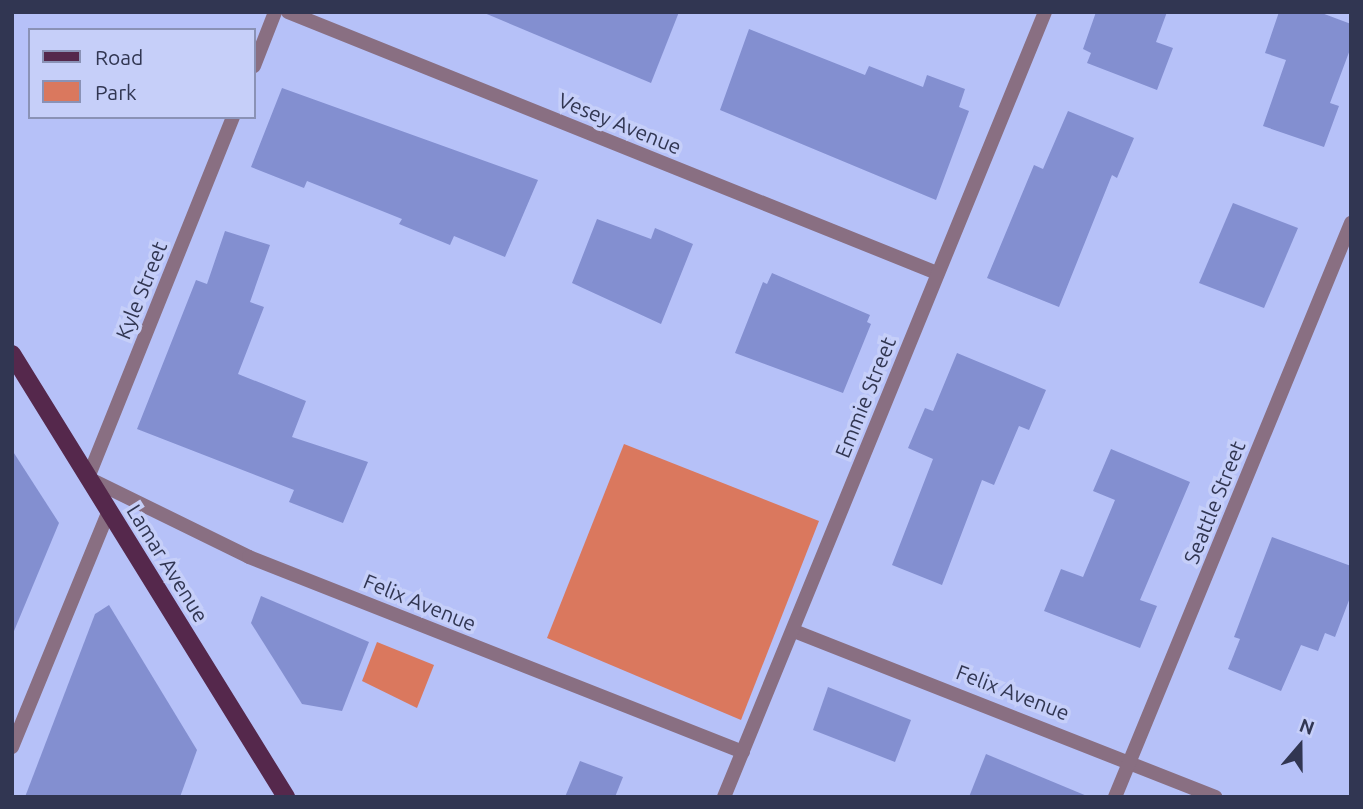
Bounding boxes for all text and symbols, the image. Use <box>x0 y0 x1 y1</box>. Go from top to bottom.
legend <box>28 28 256 119</box>
text: Road <box>95 45 143 69</box>
text: Park <box>95 80 137 104</box>
street label: Vesey Avenue <box>555 87 685 159</box>
street label: Kyle Street <box>110 237 172 343</box>
street label: Emmie Street <box>829 333 901 461</box>
street label: Seattle Street <box>1178 437 1250 567</box>
street label: Lamar Avenue <box>122 500 214 626</box>
street label: Felix Avenue <box>360 568 480 636</box>
street label: Felix Avenue <box>953 659 1073 725</box>
north arrow <box>1265 711 1335 781</box>
text: N <box>1297 714 1318 739</box>

